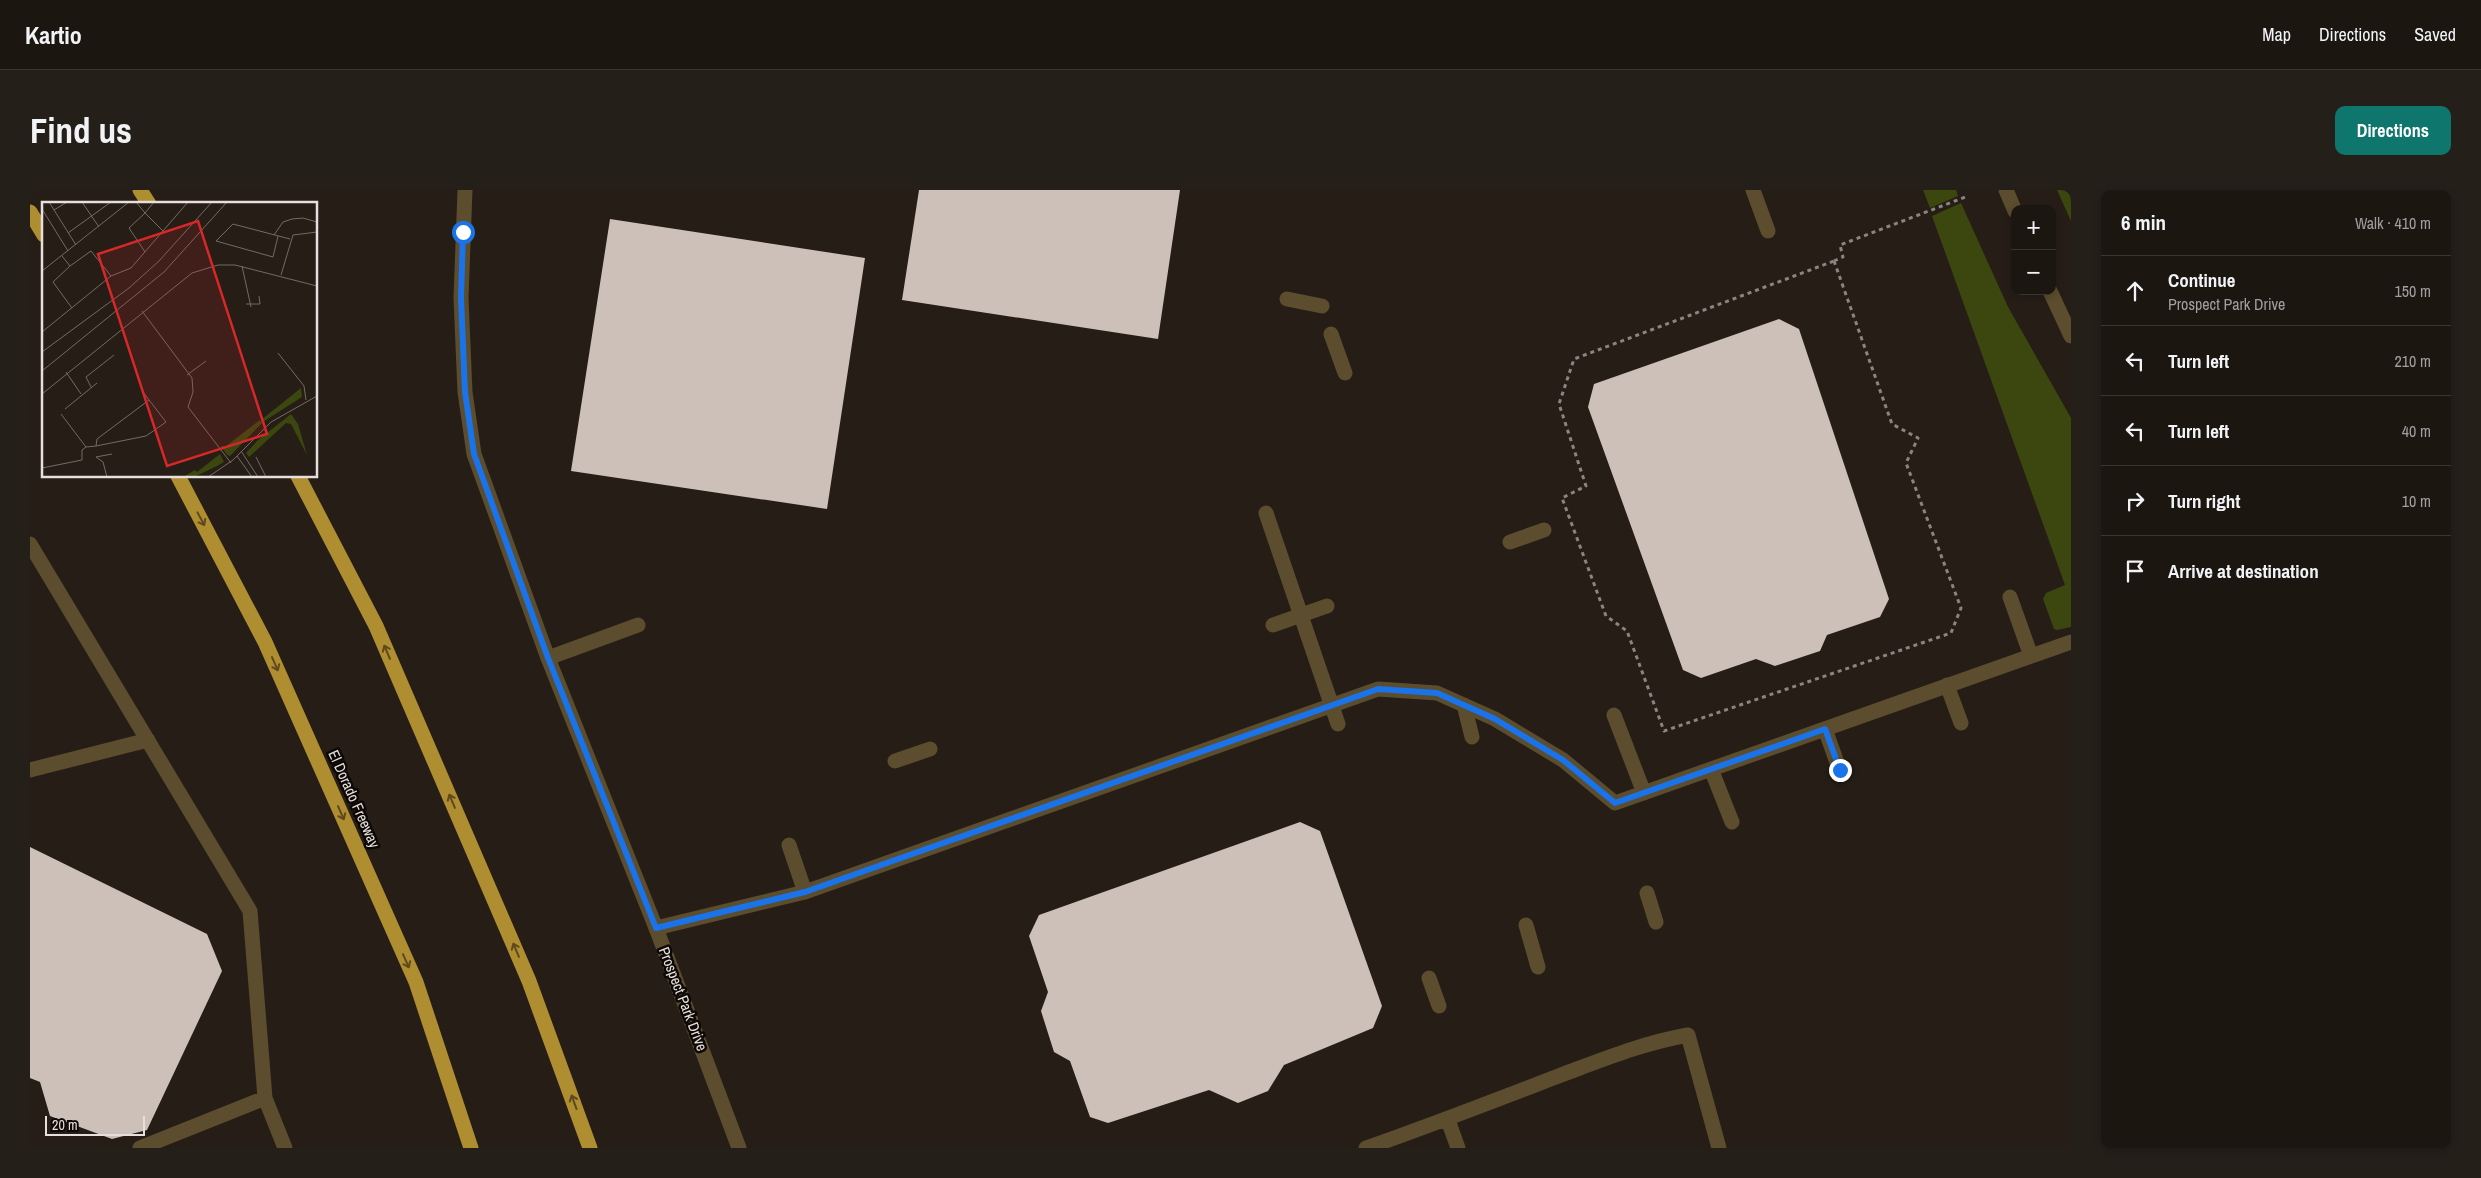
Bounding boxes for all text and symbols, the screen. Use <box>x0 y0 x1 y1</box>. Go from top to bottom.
text: Kartio <box>25 19 82 51</box>
text: Map <box>2262 22 2291 47</box>
text: Directions <box>2319 22 2386 47</box>
text: Saved <box>2414 22 2456 47</box>
button: Directions <box>2335 106 2451 155</box>
text: Find us <box>30 107 132 154</box>
inset map <box>42 202 318 478</box>
map controls <box>2011 205 2056 295</box>
button: + <box>2011 205 2056 250</box>
text: 6 min <box>2121 208 2166 237</box>
text: Walk · 410 m <box>2355 212 2431 234</box>
route start <box>452 221 475 244</box>
button: − <box>2011 250 2056 295</box>
text: Continue <box>2168 267 2236 293</box>
icon: ahead <box>2121 277 2149 305</box>
text: 150 m <box>2395 280 2431 302</box>
text: Prospect Park Drive <box>2168 293 2285 315</box>
icon: left <box>2121 347 2149 375</box>
text: Turn left <box>2168 348 2229 374</box>
text: 210 m <box>2395 350 2431 372</box>
icon: left <box>2121 417 2149 445</box>
text: Turn left <box>2168 418 2229 444</box>
text: 40 m <box>2402 420 2431 442</box>
icon: right <box>2121 487 2149 515</box>
text: Turn right <box>2168 488 2240 514</box>
text: 10 m <box>2402 490 2431 512</box>
one-way arrow <box>196 512 206 527</box>
icon: arrive <box>2121 557 2149 585</box>
text: Arrive at destination <box>2168 558 2319 584</box>
one-way arrow <box>382 645 392 660</box>
one-way arrow <box>270 656 280 671</box>
street label: El Dorado Freeway <box>323 746 386 852</box>
route end <box>1829 759 1852 782</box>
one-way arrow <box>446 794 456 809</box>
one-way arrow <box>336 805 346 820</box>
one-way arrow <box>511 943 521 958</box>
street label: Prospect Park Drive <box>654 944 713 1054</box>
one-way arrow <box>402 953 412 968</box>
one-way arrow <box>569 1095 578 1110</box>
scale bar <box>45 1113 145 1136</box>
text: 20 m <box>52 1116 78 1134</box>

